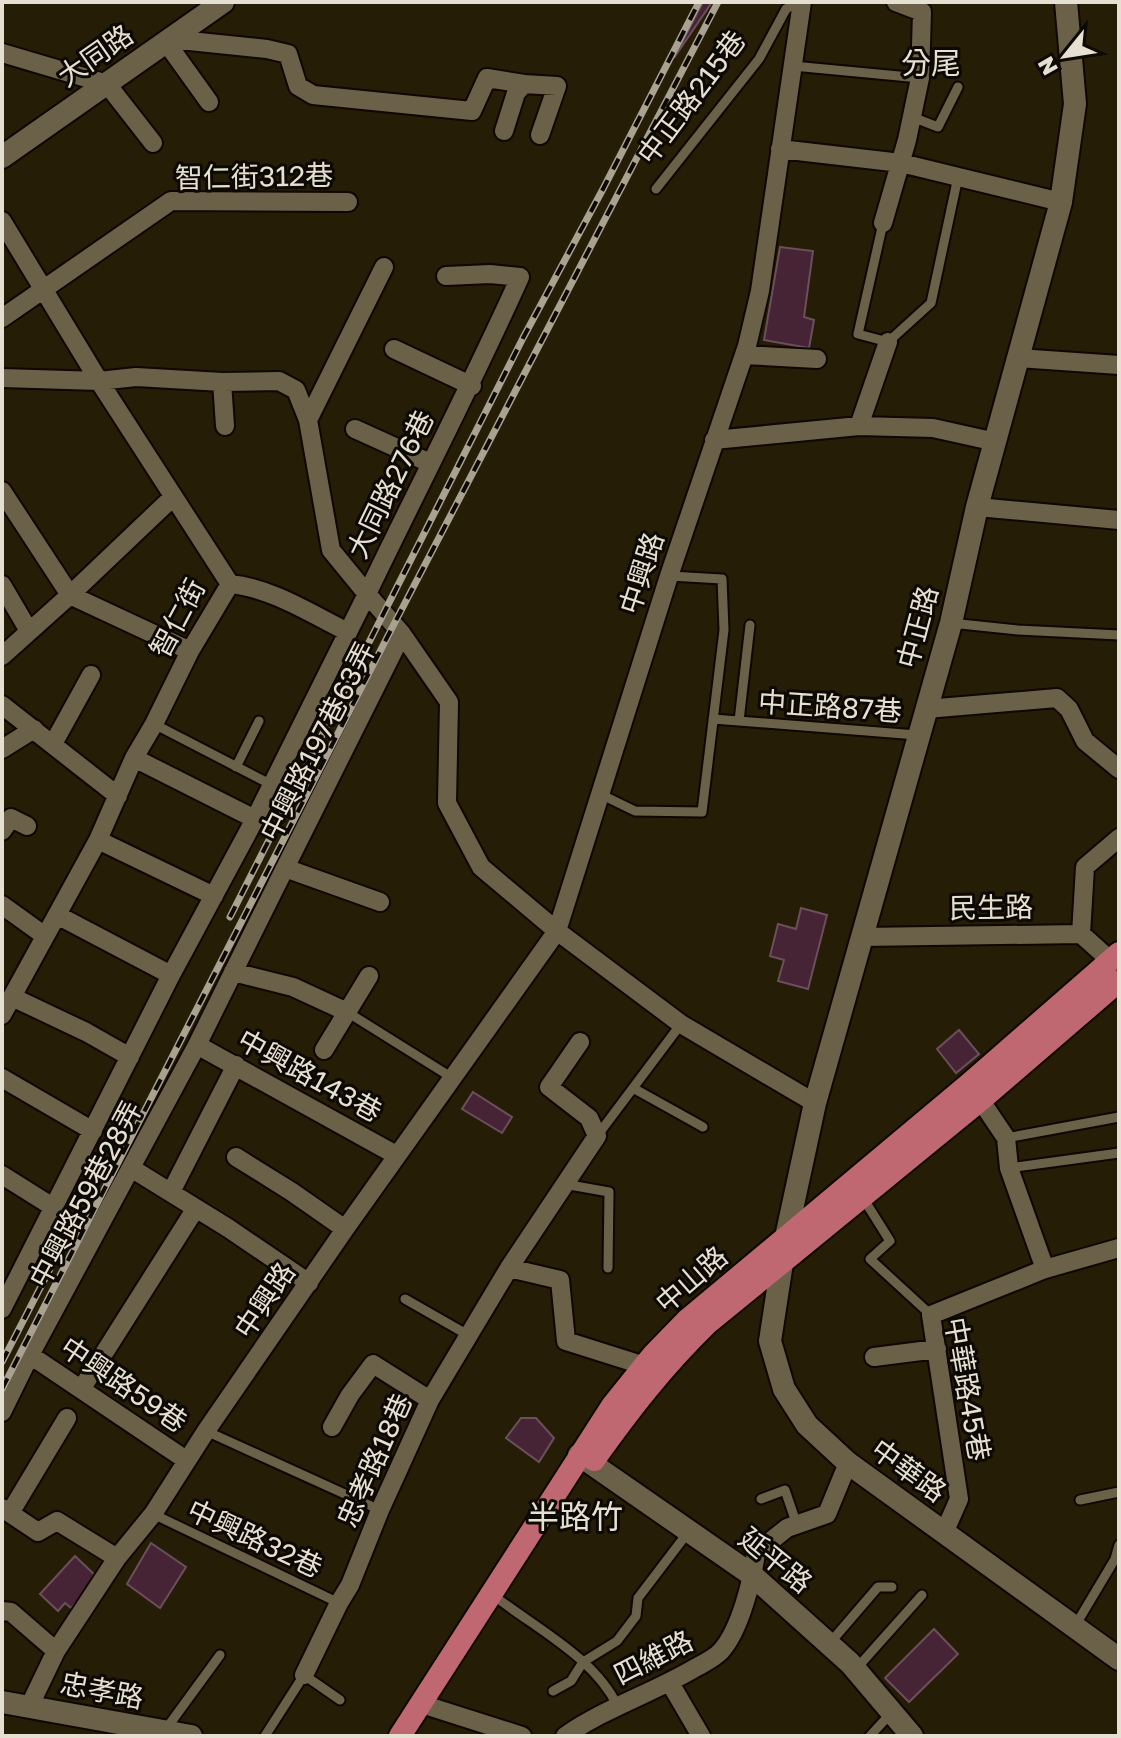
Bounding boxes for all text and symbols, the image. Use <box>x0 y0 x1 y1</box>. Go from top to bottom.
north arrow <box>1025 16 1105 96</box>
street label: 大同路 <box>51 17 139 93</box>
street label: 中正路215巷 <box>630 24 752 170</box>
district label: 分尾 <box>901 45 961 81</box>
text: N <box>1031 52 1063 80</box>
street label: 智仁街312巷 <box>175 158 333 194</box>
street label: 大同路276巷 <box>340 405 440 563</box>
street label: 中興路 <box>612 528 670 618</box>
street label: 智仁街 <box>143 573 211 663</box>
street label: 中正路 <box>890 582 944 672</box>
street label: 中興路197巷63弄 <box>253 636 381 846</box>
street label: 中正路87巷 <box>757 685 903 727</box>
street label: 民生路 <box>949 890 1033 924</box>
street label: 中興路143巷 <box>232 1022 388 1128</box>
street label: 中興路59巷28弄 <box>22 1095 148 1293</box>
street label: 中山路 <box>648 1239 734 1319</box>
street label: 中興路 <box>227 1256 301 1344</box>
street label: 中華路45巷 <box>939 1315 997 1463</box>
street label: 中興路59巷 <box>55 1330 193 1438</box>
street label: 忠孝路18巷 <box>330 1388 418 1532</box>
street label: 中華路 <box>865 1432 953 1508</box>
street label: 中興路32巷 <box>182 1492 328 1584</box>
district label: 半路竹 <box>527 1497 623 1535</box>
street label: 延平路 <box>733 1521 819 1599</box>
street label: 四維路 <box>608 1623 698 1691</box>
street label: 忠孝路 <box>58 1666 146 1714</box>

